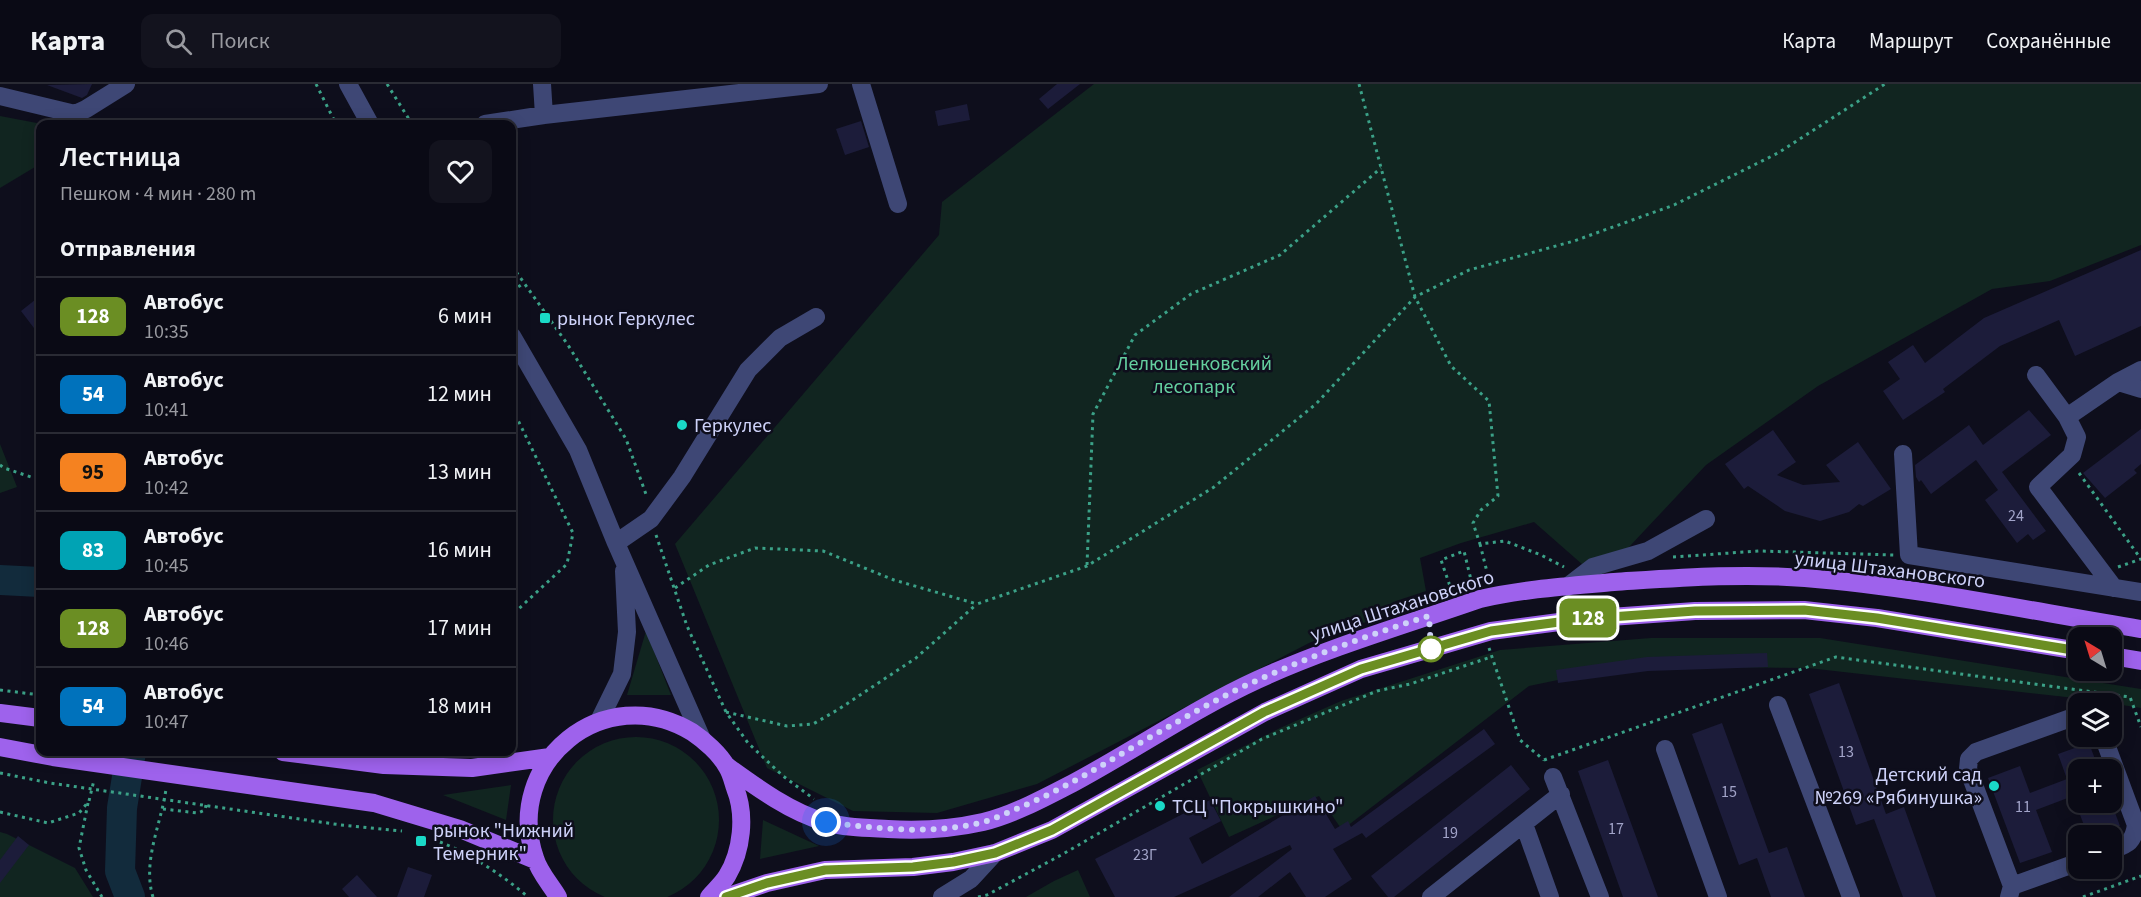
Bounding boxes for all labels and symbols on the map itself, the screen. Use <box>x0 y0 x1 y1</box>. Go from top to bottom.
place label: рынок Геркулес <box>557 305 695 333</box>
marker: рынок Геркулес <box>538 311 552 325</box>
park label: Лелюшенковский лесопарк <box>1116 350 1272 401</box>
place label: Геркулес <box>694 412 771 440</box>
marker: Геркулес <box>675 418 689 432</box>
house number: 24 <box>2008 505 2024 527</box>
street label: улица Штахановского <box>1793 544 1987 596</box>
street label: улица Штахановского <box>1307 563 1498 649</box>
line badge: 128 <box>1554 598 1622 638</box>
north arrow <box>2068 627 2122 681</box>
unlabelled marker <box>1418 636 1444 662</box>
house number: 13 <box>1838 741 1854 763</box>
place label: Детский сад №269 «Рябинушка» <box>1814 761 1982 812</box>
marker: Детский сад №269 «Рябинушка» <box>1987 779 2001 793</box>
house number: 15 <box>1721 781 1737 803</box>
place label: ТСЦ "Покрышкино" <box>1172 793 1343 821</box>
house number: 11 <box>2015 796 2031 818</box>
marker: ТСЦ "Покрышкино" <box>1153 799 1167 813</box>
your location <box>811 807 841 837</box>
place label: рынок "Нижний Темерник" <box>433 817 574 868</box>
house number: 17 <box>1608 818 1624 840</box>
house number: 19 <box>1442 822 1458 844</box>
marker: рынок "Нижний Темерник" <box>414 834 428 848</box>
house number: 23Г <box>1133 844 1157 866</box>

